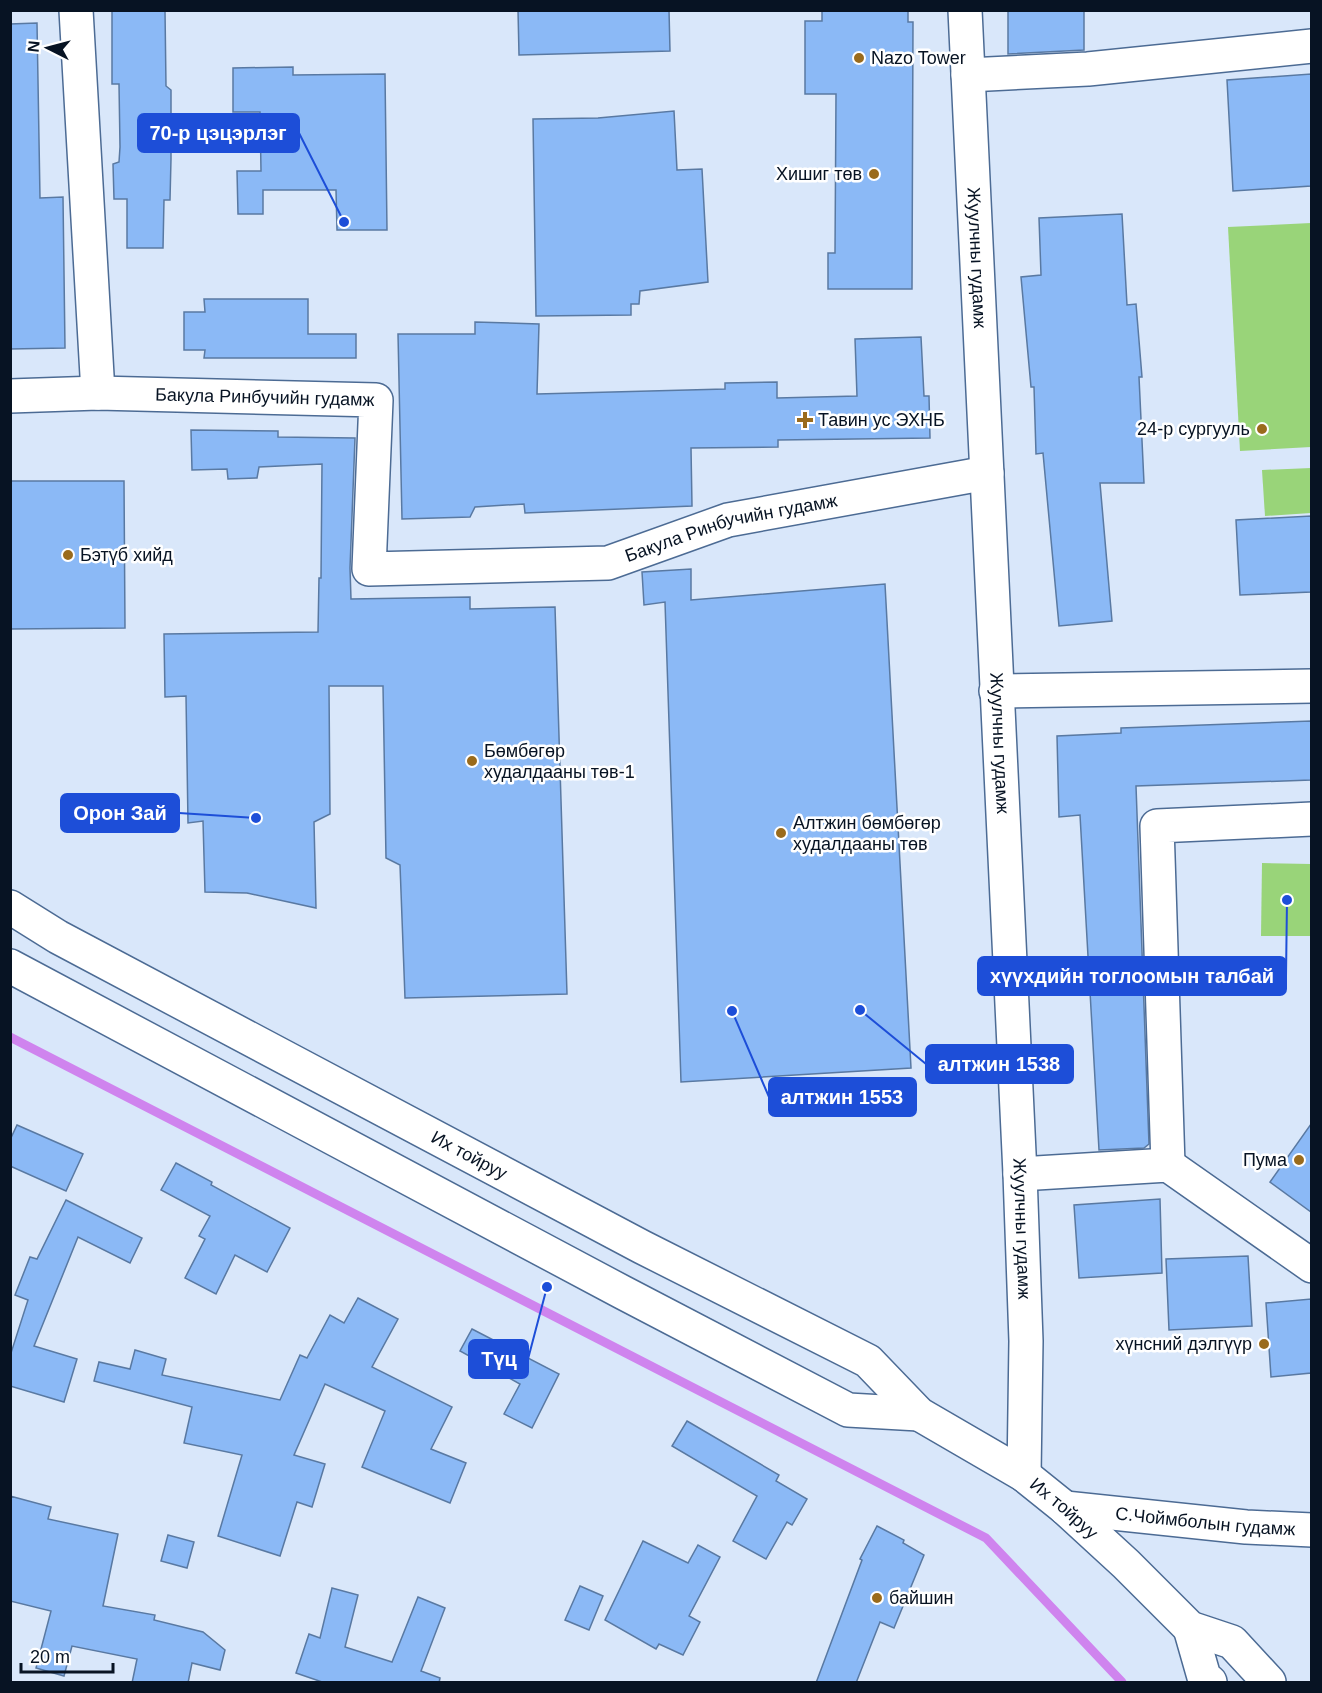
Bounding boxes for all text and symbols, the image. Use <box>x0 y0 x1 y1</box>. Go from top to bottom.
north arrow <box>18 18 78 78</box>
text: N <box>25 40 43 53</box>
place label: Nazo Tower <box>871 48 966 68</box>
marker: Nazo Tower <box>852 51 866 65</box>
callout: 70-р цэцэрлэг <box>138 114 299 152</box>
text: 70-р цэцэрлэг <box>149 122 287 144</box>
place label: Хишиг төв <box>776 164 862 184</box>
marker: Хишиг төв <box>867 167 881 181</box>
street label: Жуулчны гудамж <box>963 187 990 329</box>
street label: Бакула Ринбучийн гудамж <box>155 384 375 410</box>
place label: Тавин ус ЭХНБ <box>818 410 945 430</box>
marker: Тавин ус ЭХНБ <box>796 411 814 429</box>
place label: 24-р сургууль <box>1137 419 1250 439</box>
marker: 24-р сургууль <box>1255 422 1269 436</box>
street label: Бакула Ринбучийн гудамж <box>622 490 839 566</box>
place label: Бэтүб хийд <box>80 545 173 565</box>
marker: Бэтүб хийд <box>61 548 75 562</box>
street label: Жуулчны гудамж <box>986 672 1013 814</box>
place label: Бөмбөгөр худалдааны төв-1 <box>484 741 635 782</box>
marker: Бөмбөгөр худалдааны төв-1 <box>465 754 479 768</box>
callout: Орон Зай <box>61 794 179 832</box>
text: Орон Зай <box>73 802 167 824</box>
place label: Алтжин бөмбөгөр худалдааны төв <box>793 813 941 854</box>
marker: Алтжин бөмбөгөр худалдааны төв <box>774 826 788 840</box>
callout: хүүхдийн тоглоомын талбай <box>978 957 1286 995</box>
text: хүүхдийн тоглоомын талбай <box>990 965 1274 987</box>
callout: алтжин 1538 <box>926 1045 1073 1083</box>
text: алтжин 1538 <box>938 1053 1060 1075</box>
callout: алтжин 1553 <box>769 1078 916 1116</box>
text: алтжин 1553 <box>781 1086 903 1108</box>
street label: Их тойруу <box>428 1127 510 1183</box>
place label: Пума <box>1243 1150 1288 1170</box>
marker: Пума <box>1292 1153 1306 1167</box>
street label: Жуулчны гудамж <box>1009 1158 1034 1300</box>
place label: хүнсний дэлгүүр <box>1115 1334 1252 1354</box>
marker: хүнсний дэлгүүр <box>1257 1337 1271 1351</box>
callout: Түц <box>469 1340 528 1378</box>
text: Түц <box>481 1348 518 1370</box>
street label: Их тойруу <box>1026 1474 1102 1543</box>
street label: С.Чоймболын гудамж <box>1114 1503 1296 1539</box>
place label: байшин <box>889 1588 953 1608</box>
marker: байшин <box>870 1591 884 1605</box>
scale bar <box>21 1636 112 1674</box>
text: 20 m <box>30 1647 70 1667</box>

